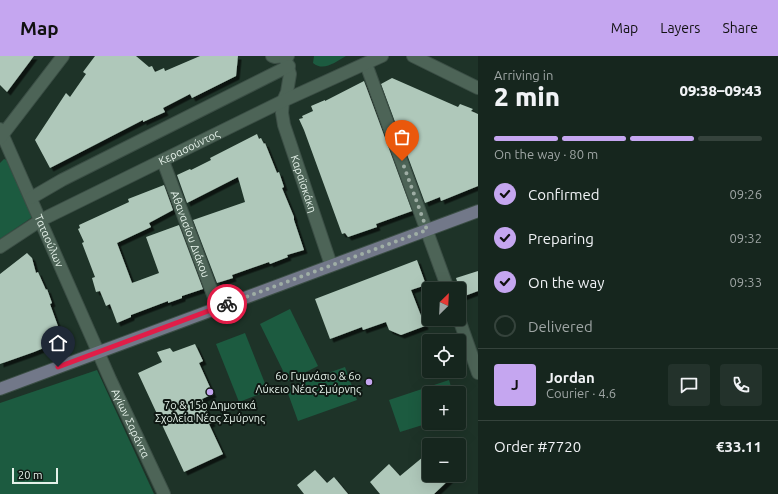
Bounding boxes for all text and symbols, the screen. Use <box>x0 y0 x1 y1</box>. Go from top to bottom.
text: Map <box>20 17 59 39</box>
text: Map <box>611 20 638 36</box>
text: Layers <box>660 20 700 36</box>
text: Share <box>722 20 758 36</box>
text: Arriving in <box>494 68 553 82</box>
text: 2 min <box>494 82 560 111</box>
text: 09:38–09:43 <box>679 82 762 99</box>
pin <box>385 120 419 161</box>
icon: bag <box>391 126 413 148</box>
street label: Κερασούντος <box>156 127 222 167</box>
text: On the way · 80 m <box>494 147 598 161</box>
street label: Καραϊσκάκη <box>288 153 319 214</box>
icon: check <box>494 183 516 205</box>
text: Confirmed <box>528 186 600 203</box>
text: 09:26 <box>729 187 762 201</box>
street label: Αθανασίου Διάκου <box>169 189 212 279</box>
street label: Ταταούλων <box>32 212 66 269</box>
icon: check <box>494 227 516 249</box>
text: Preparing <box>528 230 594 247</box>
text: 09:32 <box>729 231 762 245</box>
icon: check <box>494 271 516 293</box>
text: On the way <box>528 274 604 291</box>
text: 09:33 <box>729 275 762 289</box>
north arrow <box>422 282 466 326</box>
map controls <box>422 282 466 482</box>
courier <box>207 284 247 324</box>
icon: bike <box>216 293 238 315</box>
text: Delivered <box>528 318 593 335</box>
pin <box>41 326 75 367</box>
icon: home <box>47 332 69 354</box>
button: locate <box>422 334 466 378</box>
button: chat <box>668 364 710 406</box>
button: phone <box>720 364 762 406</box>
text: Jordan <box>546 369 595 386</box>
place label: 6ο Γυμνάσιο & 6ο Λύκειο Νέας Σμύρνης <box>256 370 361 396</box>
text: J <box>511 376 519 393</box>
marker: 6ο Γυμνάσιο & 6ο Λύκειο Νέας Σμύρνης <box>364 377 374 387</box>
button: + <box>422 386 466 430</box>
text: Courier · 4.6 <box>546 386 616 400</box>
street label: Αγίων Σαράντα <box>109 387 152 460</box>
marker: 7ο & 15ο Δημοτικά Σχολεία Νέας Σμύρνης <box>205 387 215 397</box>
place label: 7ο & 15ο Δημοτικά Σχολεία Νέας Σμύρνης <box>155 399 265 425</box>
button: − <box>422 438 466 482</box>
text: Order #7720 <box>494 438 581 455</box>
text: €33.11 <box>716 438 762 455</box>
scale bar <box>12 466 58 485</box>
text: 20 m <box>18 469 42 481</box>

